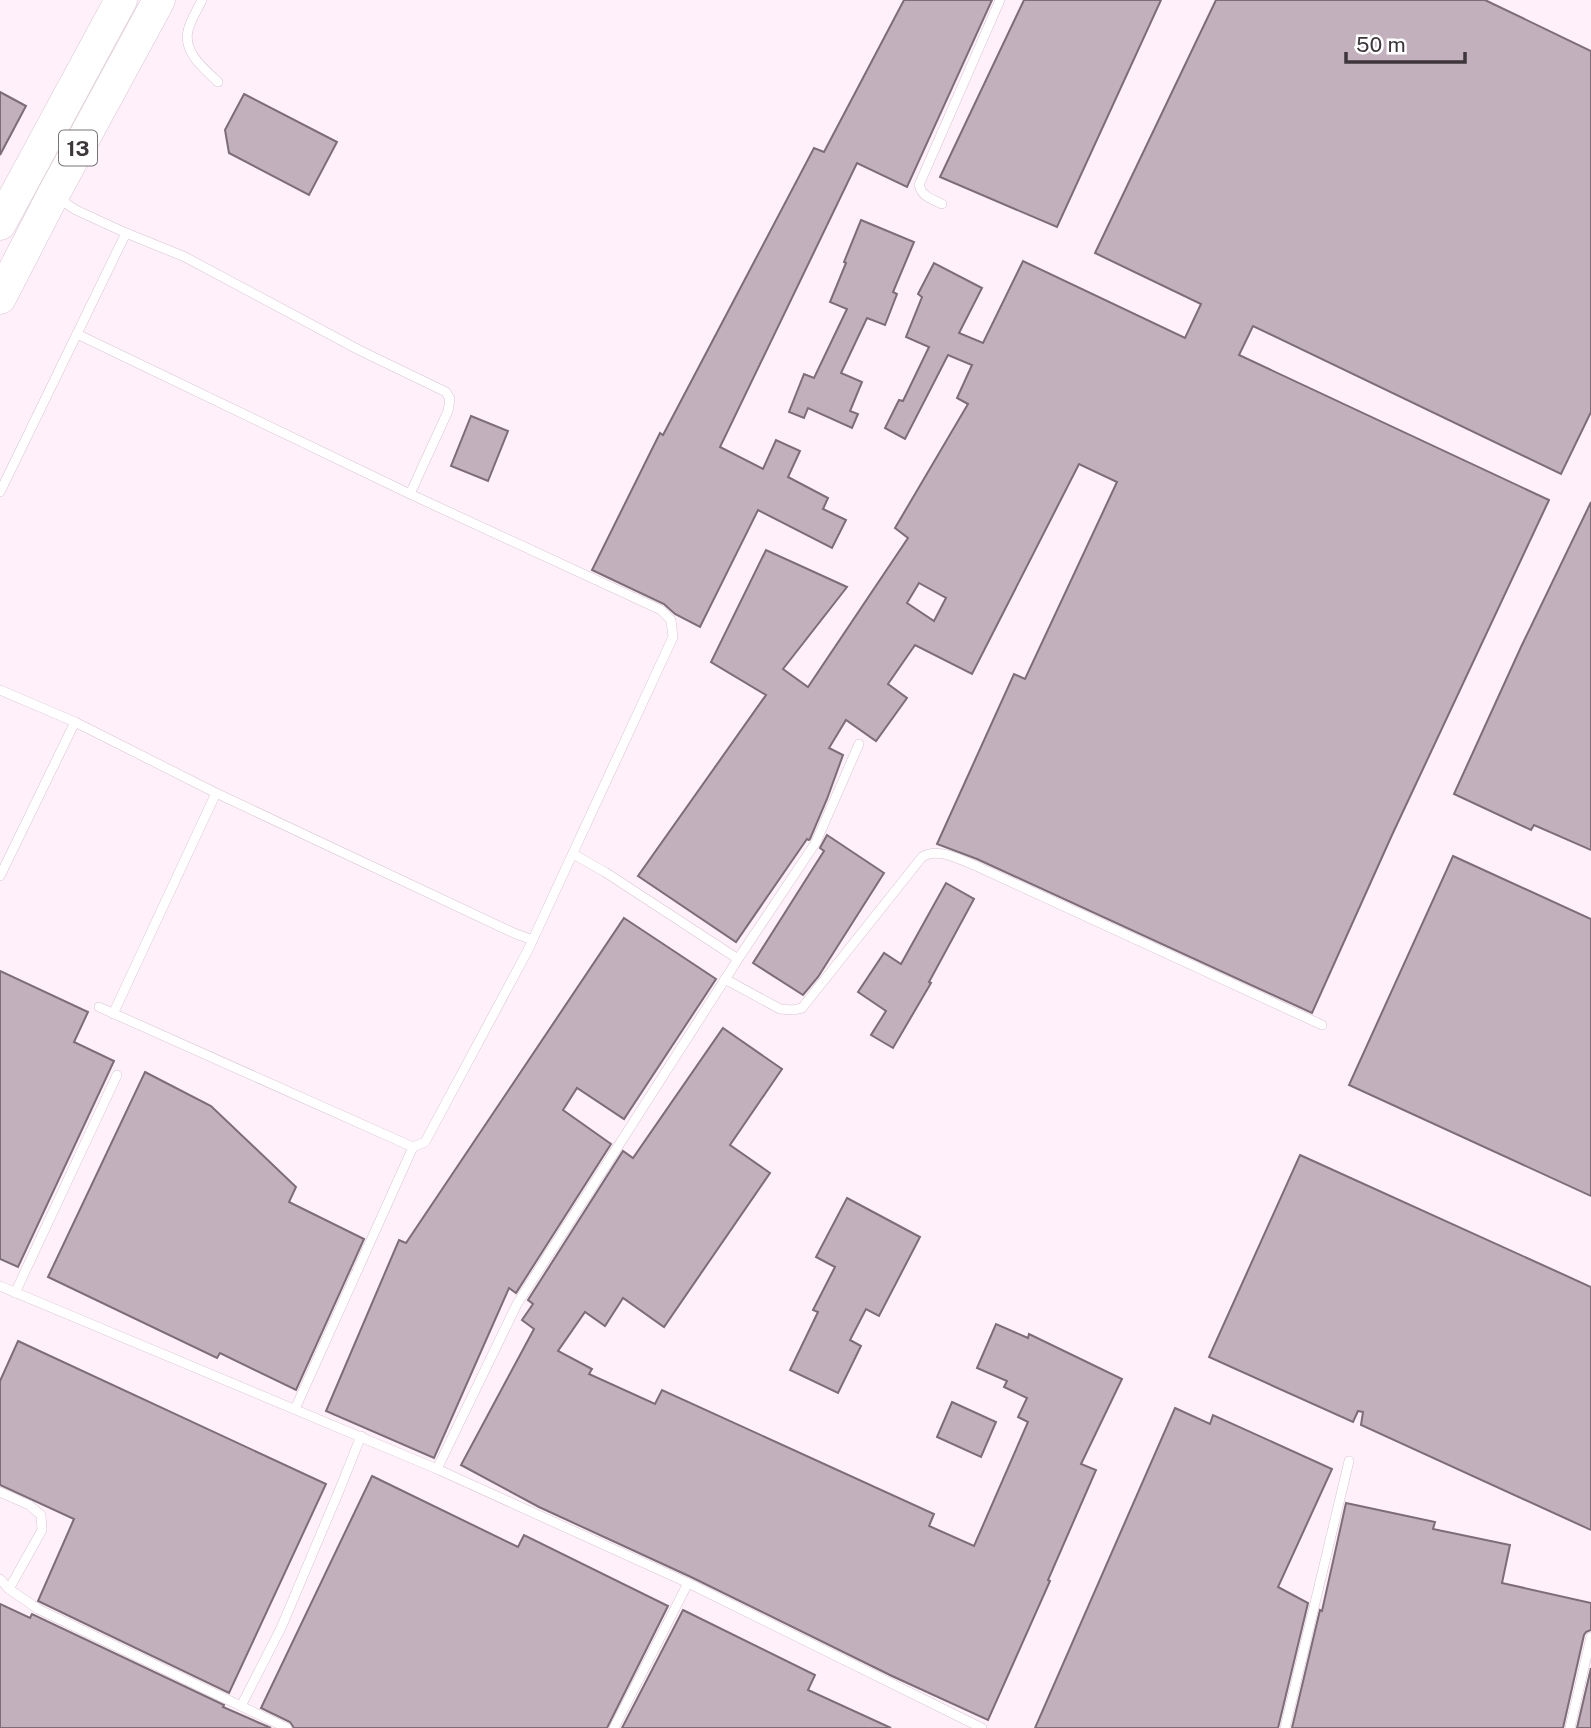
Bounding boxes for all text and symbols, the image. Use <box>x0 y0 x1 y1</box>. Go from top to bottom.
scale bar <box>1346 21 1465 65</box>
text: 50 m <box>1356 32 1406 57</box>
road number: 13 <box>59 130 97 166</box>

